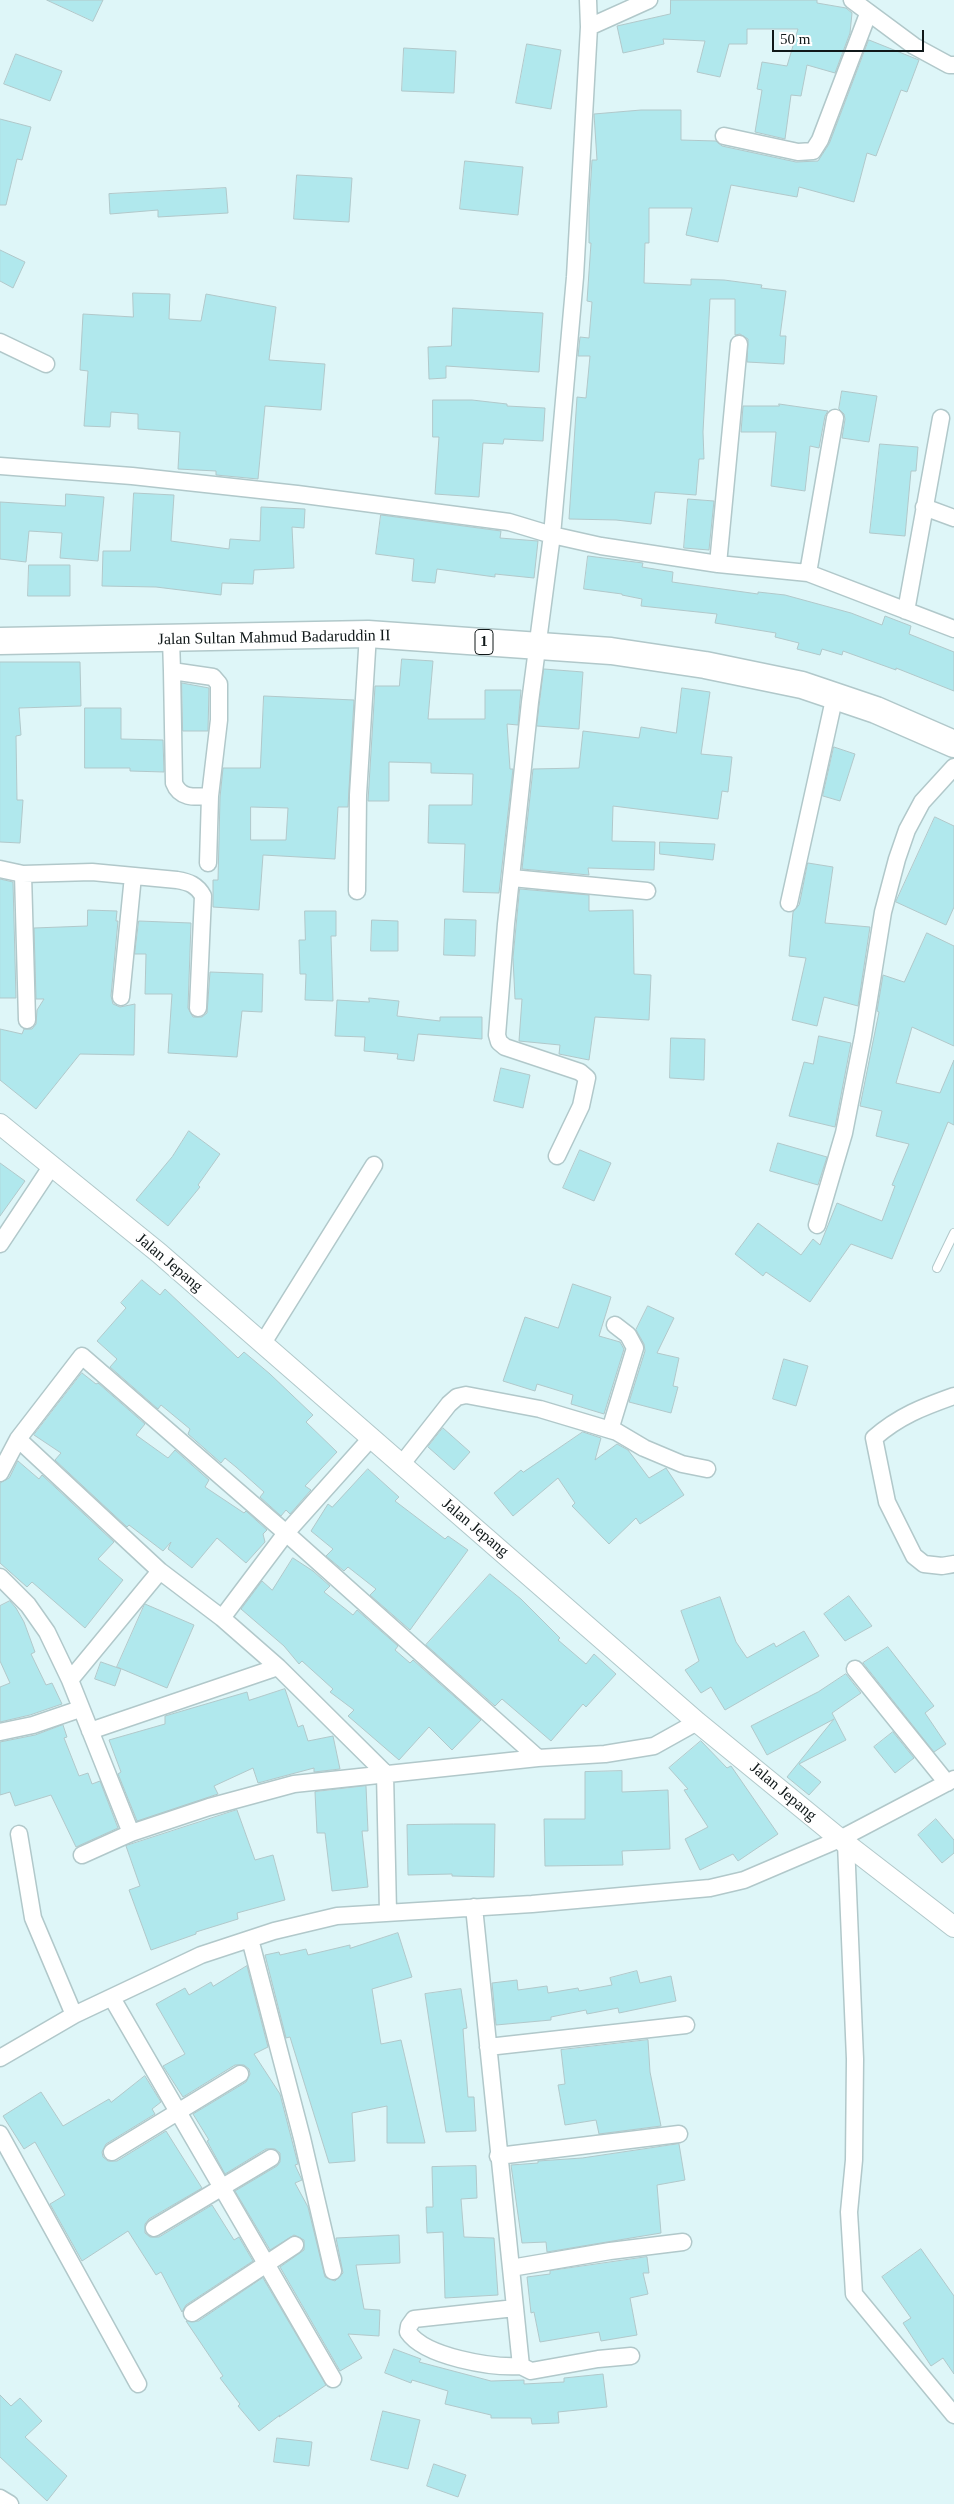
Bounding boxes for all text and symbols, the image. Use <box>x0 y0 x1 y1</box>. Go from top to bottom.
scale bar <box>774 20 926 52</box>
text: 50 m <box>780 31 810 47</box>
street label: Jalan Sultan Mahmud Badaruddin II <box>157 626 391 650</box>
road number: 1 <box>475 630 493 654</box>
street label: Jalan Jepang <box>132 1230 206 1296</box>
street label: Jalan Jepang <box>438 1495 512 1561</box>
street label: Jalan Jepang <box>746 1759 820 1825</box>

